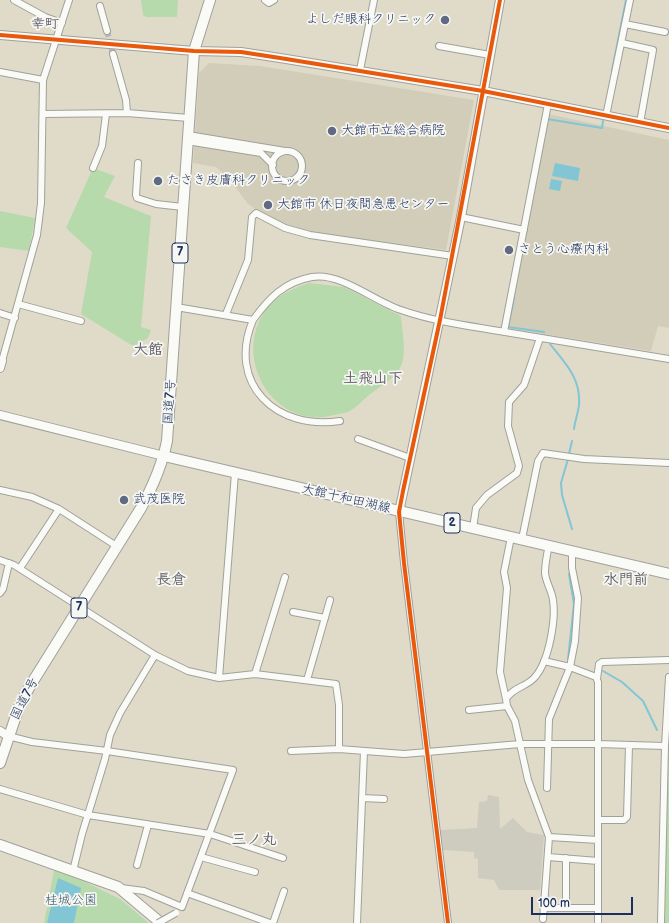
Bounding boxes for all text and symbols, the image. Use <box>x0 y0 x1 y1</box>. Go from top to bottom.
place label: よしだ眼科クリニック <box>306 12 436 28</box>
marker: よしだ眼科クリニック <box>439 14 451 26</box>
district label: 幸町 <box>31 16 59 32</box>
place label: 大館市立総合病院 <box>341 123 445 139</box>
marker: 大館市立総合病院 <box>326 125 338 137</box>
place label: たさき皮膚科クリニック <box>167 173 310 189</box>
marker: たさき皮膚科クリニック <box>152 175 164 187</box>
place label: 大館市 休日夜間急患センター <box>277 197 450 213</box>
marker: 大館市 休日夜間急患センター <box>262 199 274 211</box>
place label: さとう心療内科 <box>518 242 609 258</box>
road number: 7 <box>172 243 188 263</box>
marker: さとう心療内科 <box>503 244 515 256</box>
district label: 大館 <box>133 341 163 359</box>
district label: 土飛山下 <box>343 370 403 388</box>
street label: 国道7号 <box>161 379 179 425</box>
street label: 大館十和田湖線 <box>300 481 392 517</box>
place label: 武茂医院 <box>133 492 185 508</box>
marker: 武茂医院 <box>118 494 130 506</box>
road number: 2 <box>444 513 460 533</box>
district label: 長倉 <box>156 571 186 589</box>
district label: 水門前 <box>604 571 648 589</box>
road number: 7 <box>71 598 87 618</box>
street label: 国道7号 <box>8 675 42 723</box>
district label: 三ノ丸 <box>232 831 276 849</box>
scale bar <box>533 889 635 915</box>
park label: 桂城公園 <box>45 893 97 909</box>
text: 100 m <box>538 896 570 911</box>

